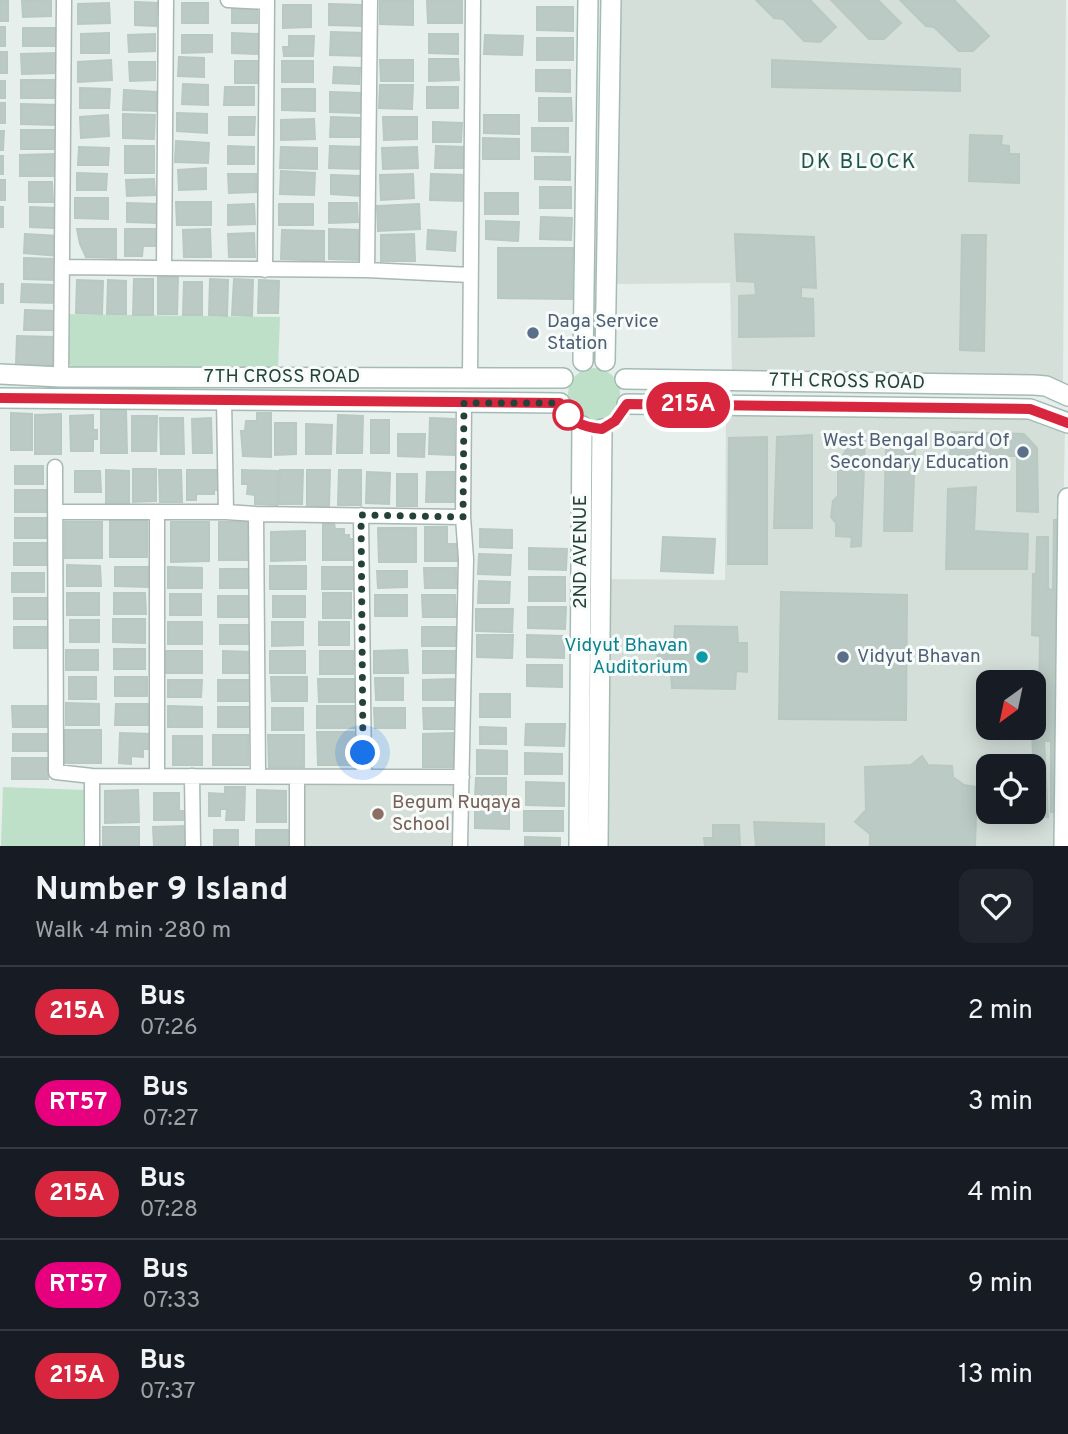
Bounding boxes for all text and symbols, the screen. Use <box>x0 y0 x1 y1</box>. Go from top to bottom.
district label: DK BLOCK <box>800 149 918 176</box>
place label: Daga Service Station <box>547 310 659 356</box>
marker: Daga Service Station <box>525 325 541 341</box>
street label: 7TH CROSS ROAD <box>204 365 360 389</box>
street label: 7TH CROSS ROAD <box>769 369 925 395</box>
line badge: 215A <box>639 382 737 428</box>
text: 215A <box>660 390 716 420</box>
unlabelled marker <box>553 400 583 430</box>
place label: West Bengal Board Of Secondary Education <box>823 429 1010 475</box>
marker: West Bengal Board Of Secondary Education <box>1015 444 1031 460</box>
street label: 2ND AVENUE <box>569 495 593 609</box>
place label: Vidyut Bhavan Auditorium <box>564 634 688 680</box>
place label: Vidyut Bhavan <box>857 645 981 669</box>
marker: Vidyut Bhavan Auditorium <box>694 649 710 665</box>
marker: Vidyut Bhavan <box>835 649 851 665</box>
north arrow <box>976 670 1046 740</box>
map controls <box>976 670 1046 824</box>
your location <box>345 735 380 770</box>
button: locate <box>976 754 1046 824</box>
place label: Begum Ruqaya School <box>392 791 521 837</box>
marker: Begum Ruqaya School <box>370 806 386 822</box>
button: heart <box>959 869 1033 943</box>
text: Number 9 Island <box>35 870 288 912</box>
text: Walk · 4 min · 280 m <box>35 917 231 946</box>
text: Bus <box>140 981 186 1014</box>
text: 2 min <box>968 995 1033 1028</box>
text: 215A <box>49 997 105 1027</box>
text: 07:26 <box>140 1014 198 1043</box>
text: Bus <box>142 1072 188 1105</box>
text: 3 min <box>968 1086 1033 1119</box>
text: RT57 <box>49 1088 107 1118</box>
text: 07:27 <box>142 1105 199 1134</box>
text: Bus <box>140 1163 186 1196</box>
text: 4 min <box>967 1177 1033 1210</box>
text: 215A <box>49 1179 105 1209</box>
text: 07:28 <box>140 1196 198 1225</box>
text: Bus <box>142 1254 188 1287</box>
text: 9 min <box>968 1268 1033 1301</box>
text: RT57 <box>49 1270 107 1300</box>
text: 07:33 <box>142 1287 200 1316</box>
text: Bus <box>140 1345 186 1378</box>
text: 13 min <box>958 1359 1033 1392</box>
text: 215A <box>49 1361 105 1391</box>
text: 07:37 <box>140 1378 196 1407</box>

